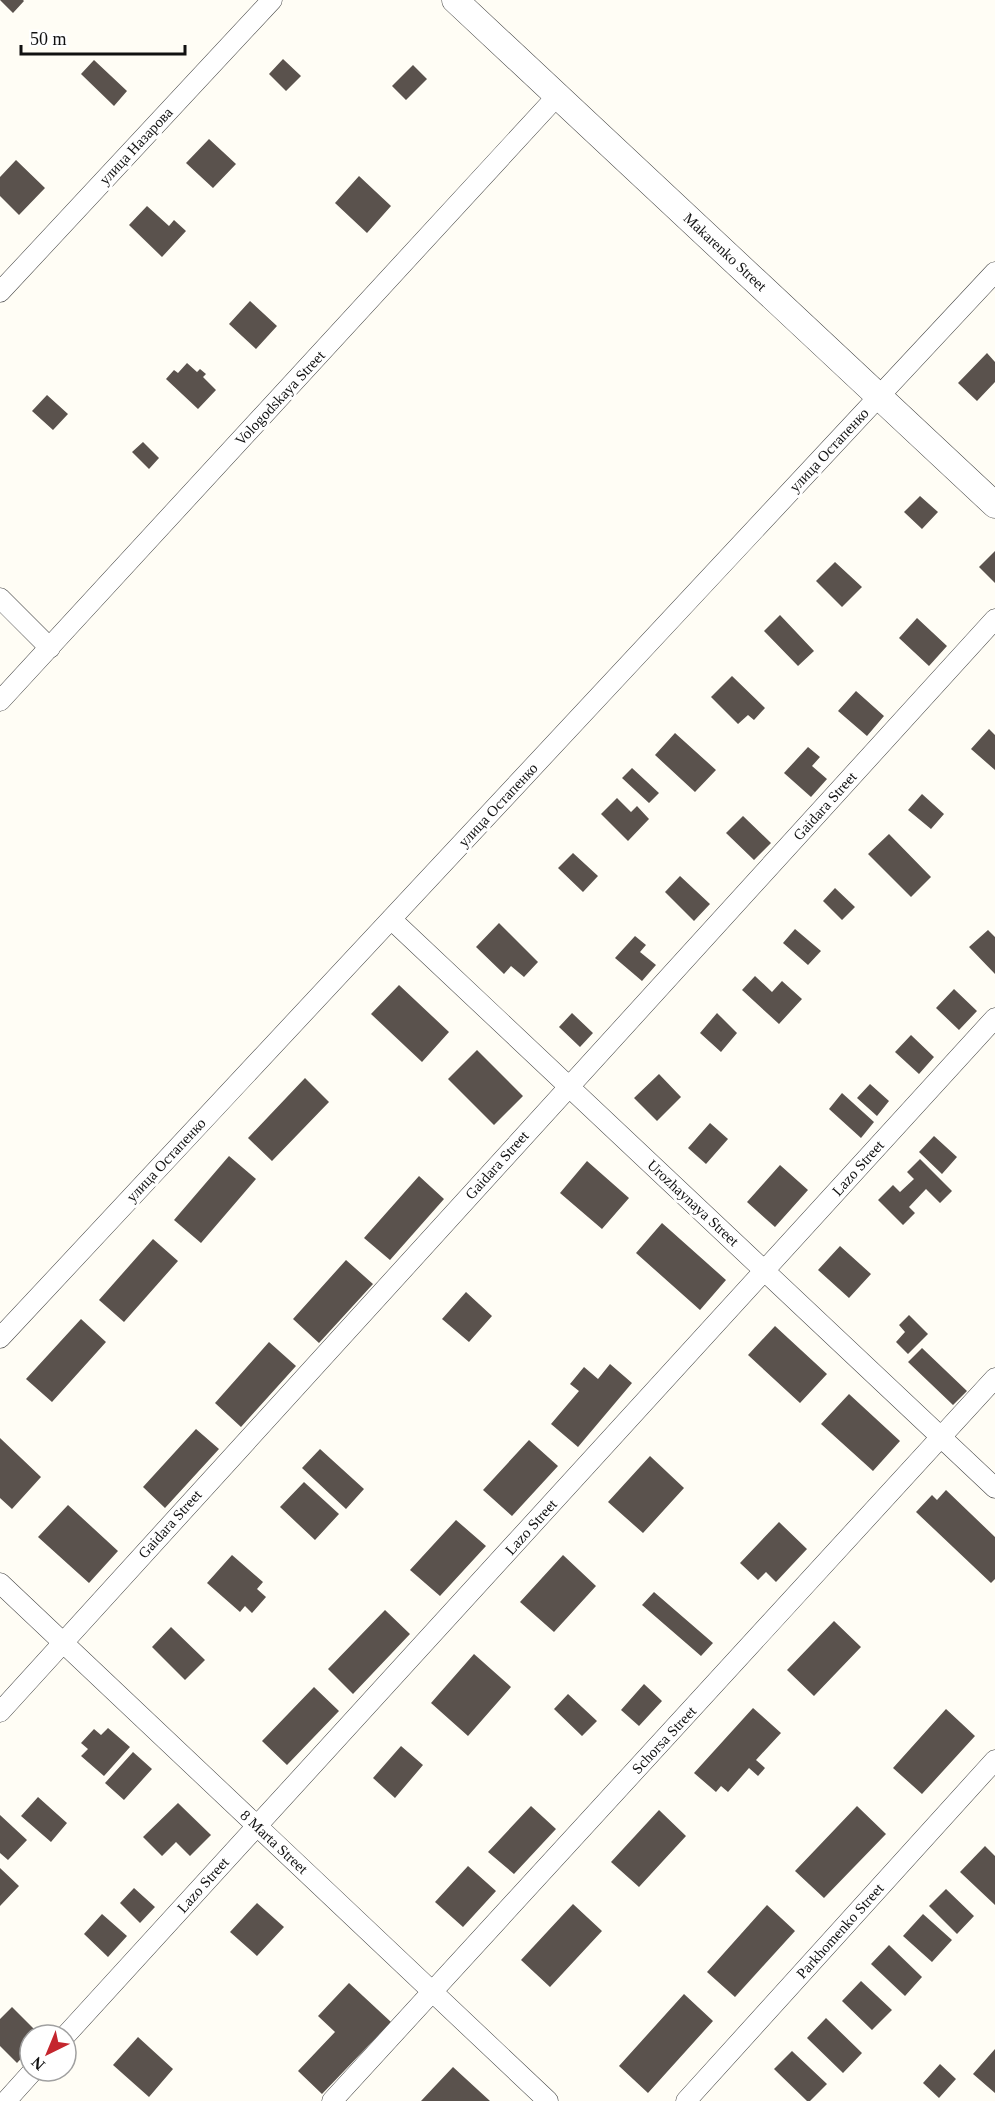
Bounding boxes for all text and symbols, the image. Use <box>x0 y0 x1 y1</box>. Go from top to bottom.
scale bar <box>21 18 184 56</box>
text: 50 m <box>30 29 67 49</box>
street label: улица Назарова <box>96 104 176 188</box>
street label: Makarenko Street <box>680 210 770 295</box>
street label: Vologodskaya Street <box>232 347 329 449</box>
street label: улица Остапенко <box>786 405 872 495</box>
street label: улица Остапенко <box>455 760 541 850</box>
street label: Gaidara Street <box>790 768 860 843</box>
street label: улица Остапенко <box>123 1115 209 1205</box>
street label: Gaidara Street <box>462 1127 532 1202</box>
street label: Lazo Street <box>829 1136 887 1199</box>
street label: Urozhaynaya Street <box>644 1157 742 1250</box>
street label: Gaidara Street <box>135 1486 205 1561</box>
street label: Lazo Street <box>502 1495 560 1558</box>
street label: Schorsa Street <box>629 1702 700 1777</box>
street label: 8 Marta Street <box>237 1807 311 1878</box>
street label: Lazo Street <box>174 1853 232 1916</box>
street label: Parkhomenko Street <box>793 1880 887 1982</box>
north arrow <box>18 2023 78 2083</box>
text: N <box>28 2053 48 2074</box>

